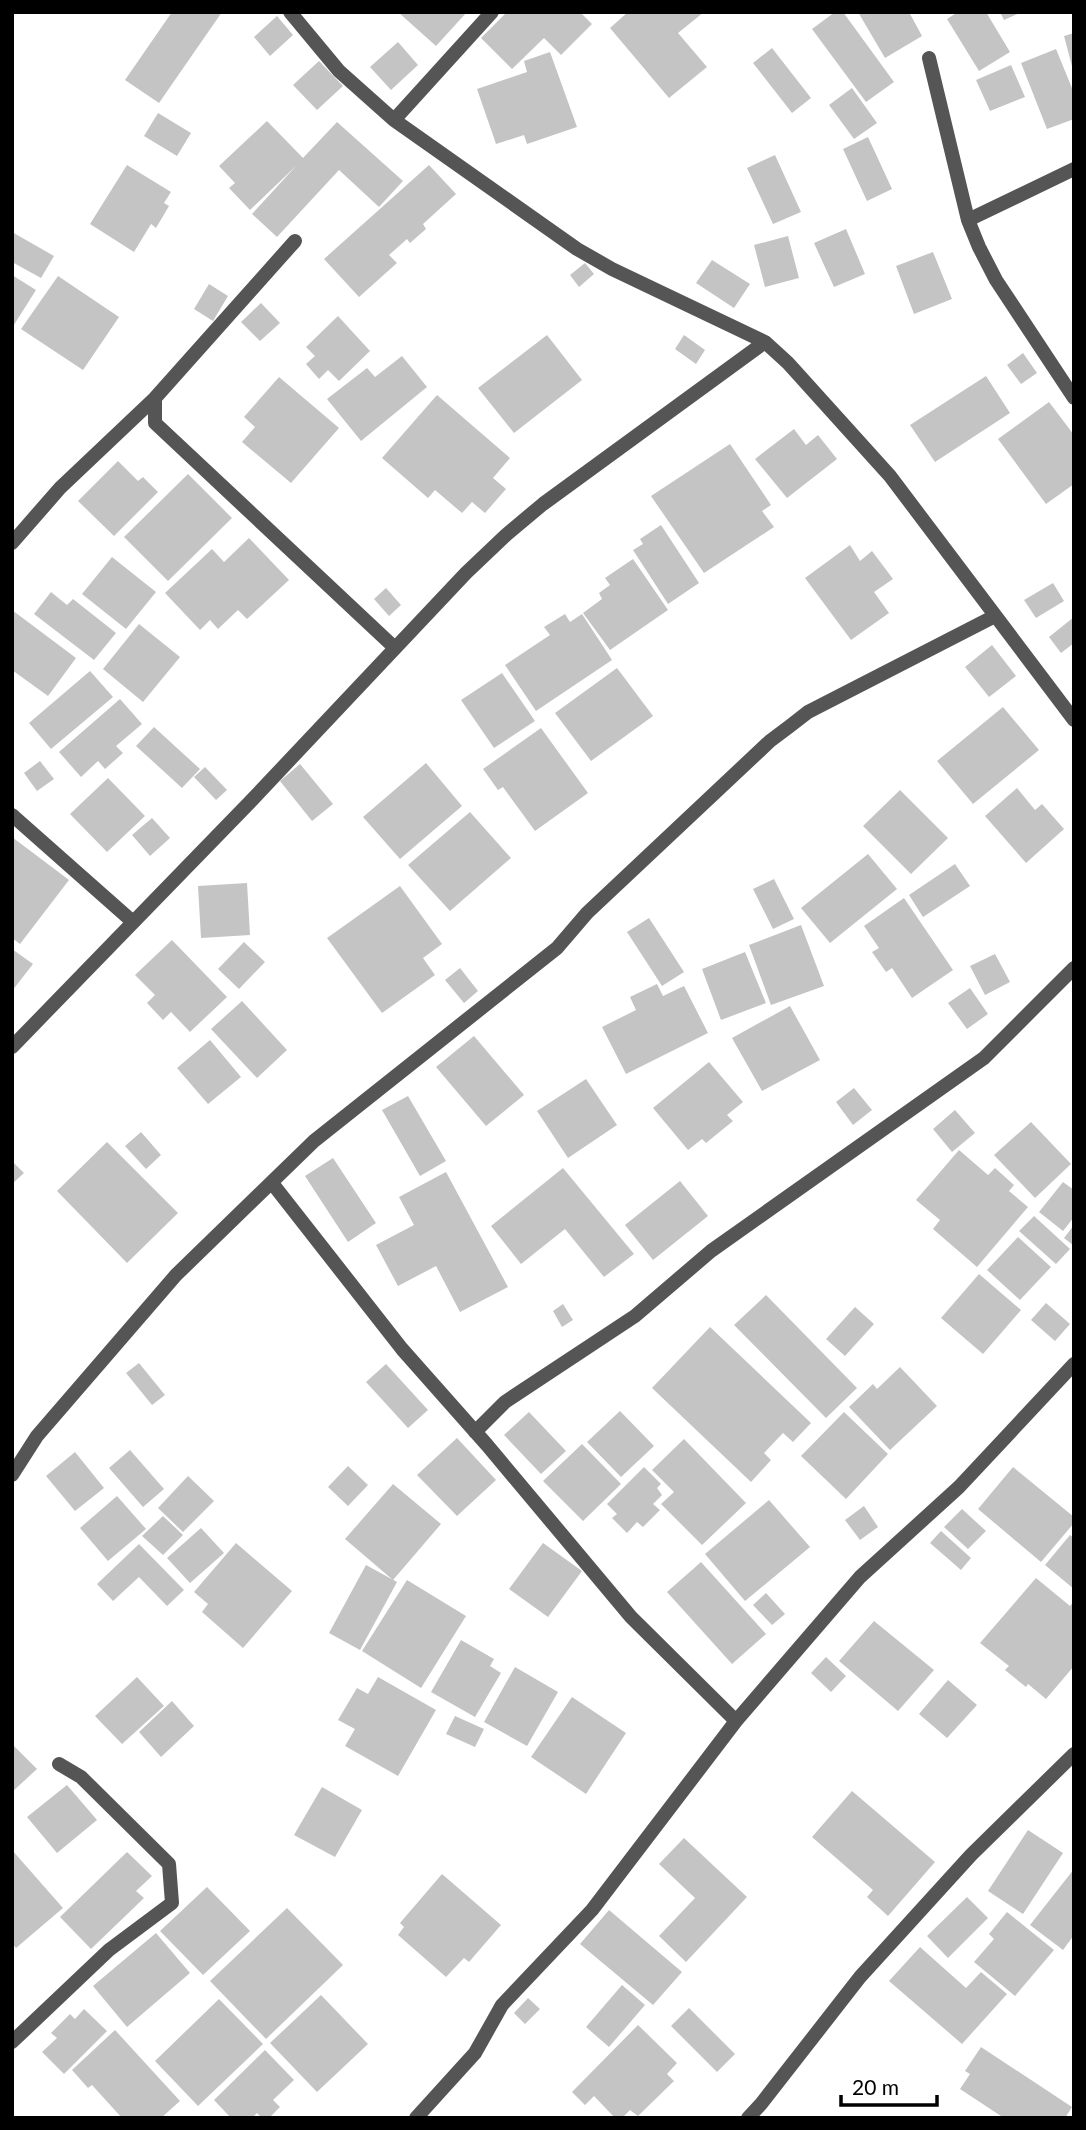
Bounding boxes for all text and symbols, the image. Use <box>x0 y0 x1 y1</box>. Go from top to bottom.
scale bar <box>841 2064 937 2108</box>
text: 20 m <box>852 2074 899 2099</box>

